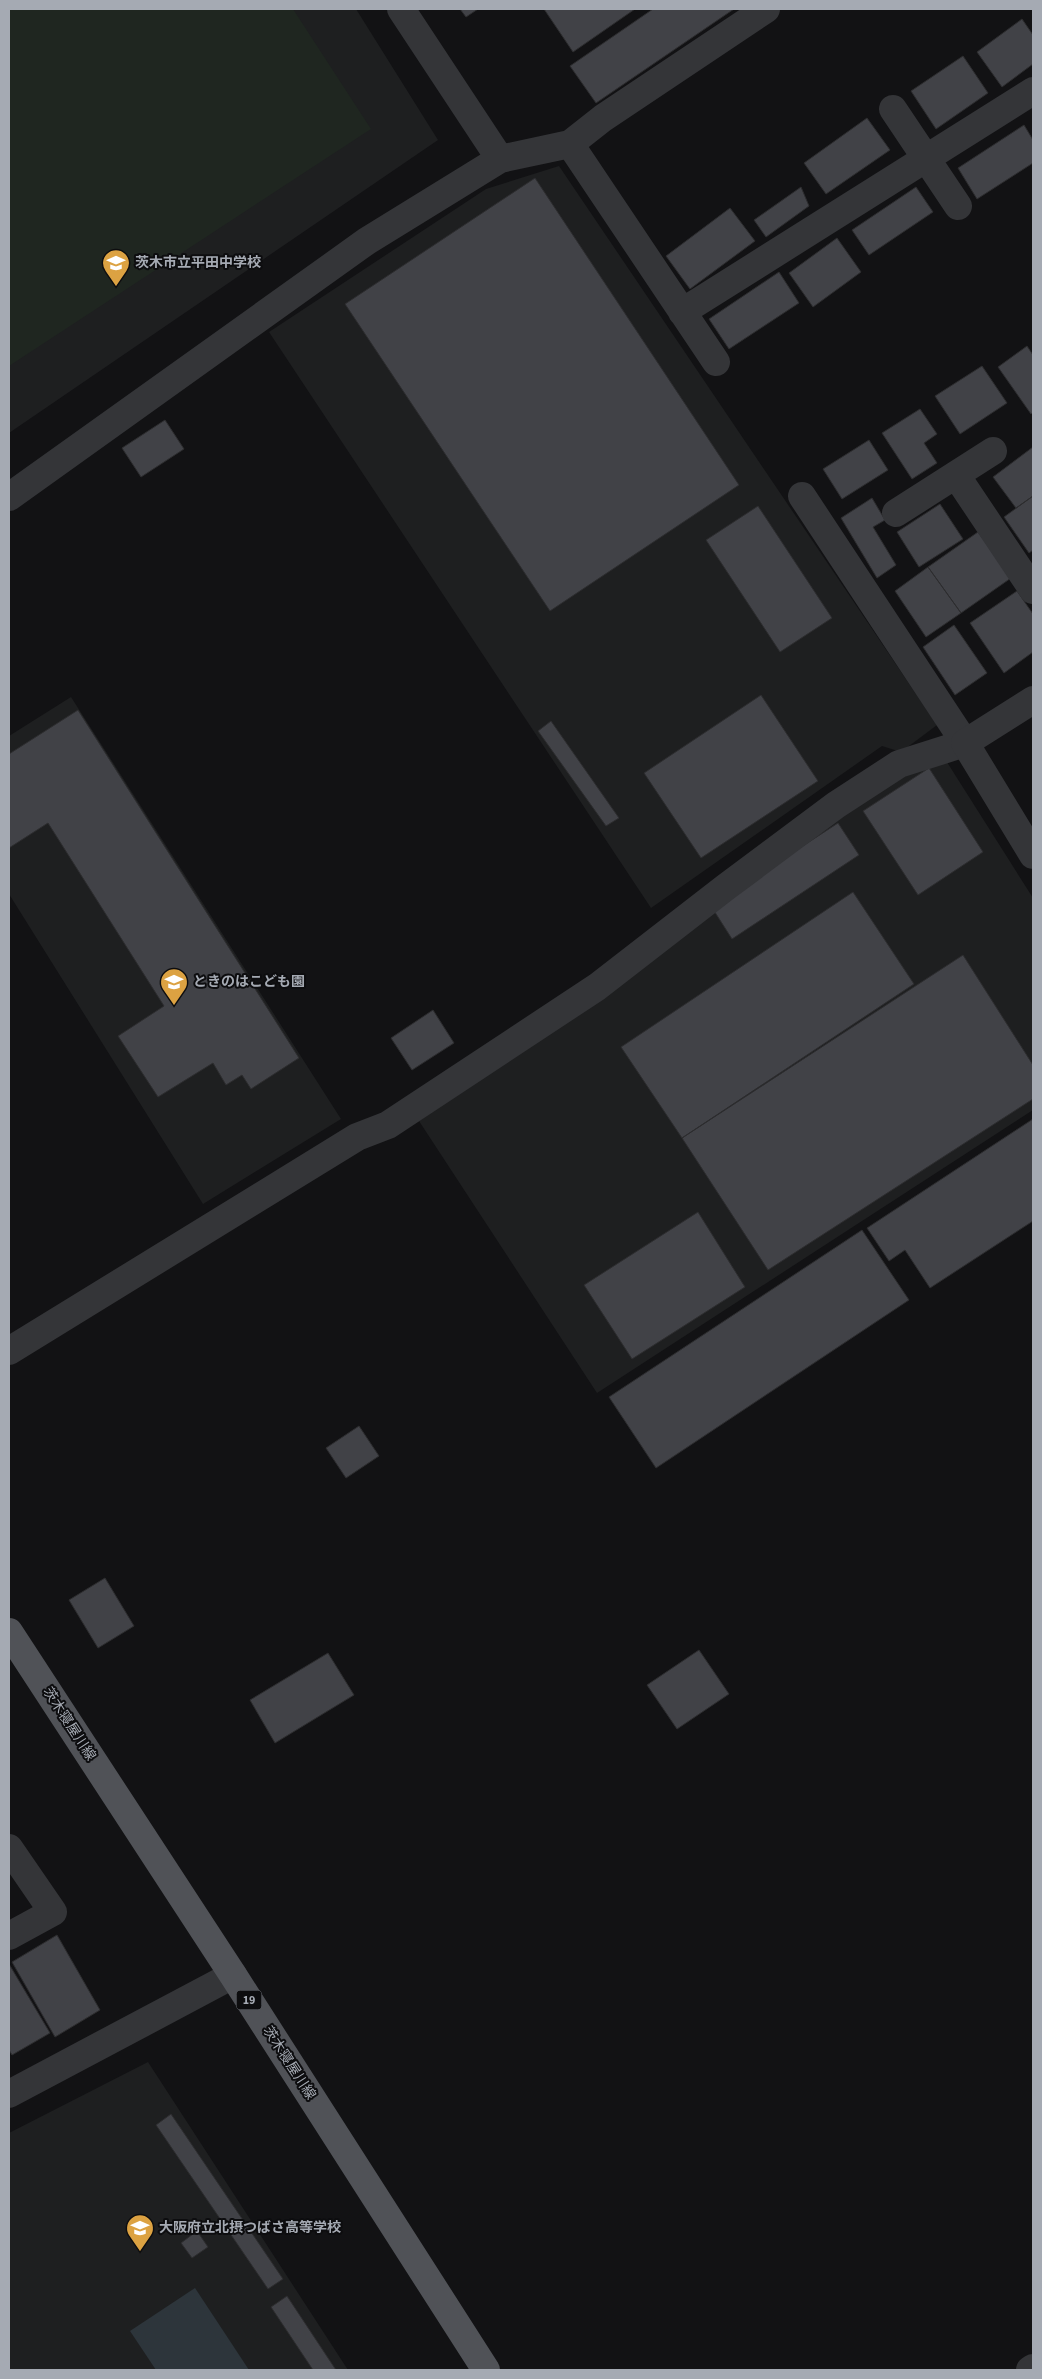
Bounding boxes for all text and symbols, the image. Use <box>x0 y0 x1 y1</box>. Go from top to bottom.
school or university icon: 茨木市立平田中学校 <box>101 248 131 287</box>
place label: 茨木市立平田中学校 <box>135 253 261 273</box>
school or university icon: ときのはこども園 <box>159 967 189 1006</box>
place label: ときのはこども園 <box>193 972 305 992</box>
street label: 茨木寝屋川線 <box>38 1683 100 1765</box>
road number: 19 <box>236 1990 262 2010</box>
street label: 茨木寝屋川線 <box>258 2022 320 2104</box>
school or university icon: 大阪府立北摂つばさ高等学校 <box>125 2213 155 2252</box>
place label: 大阪府立北摂つばさ高等学校 <box>159 2218 341 2238</box>

